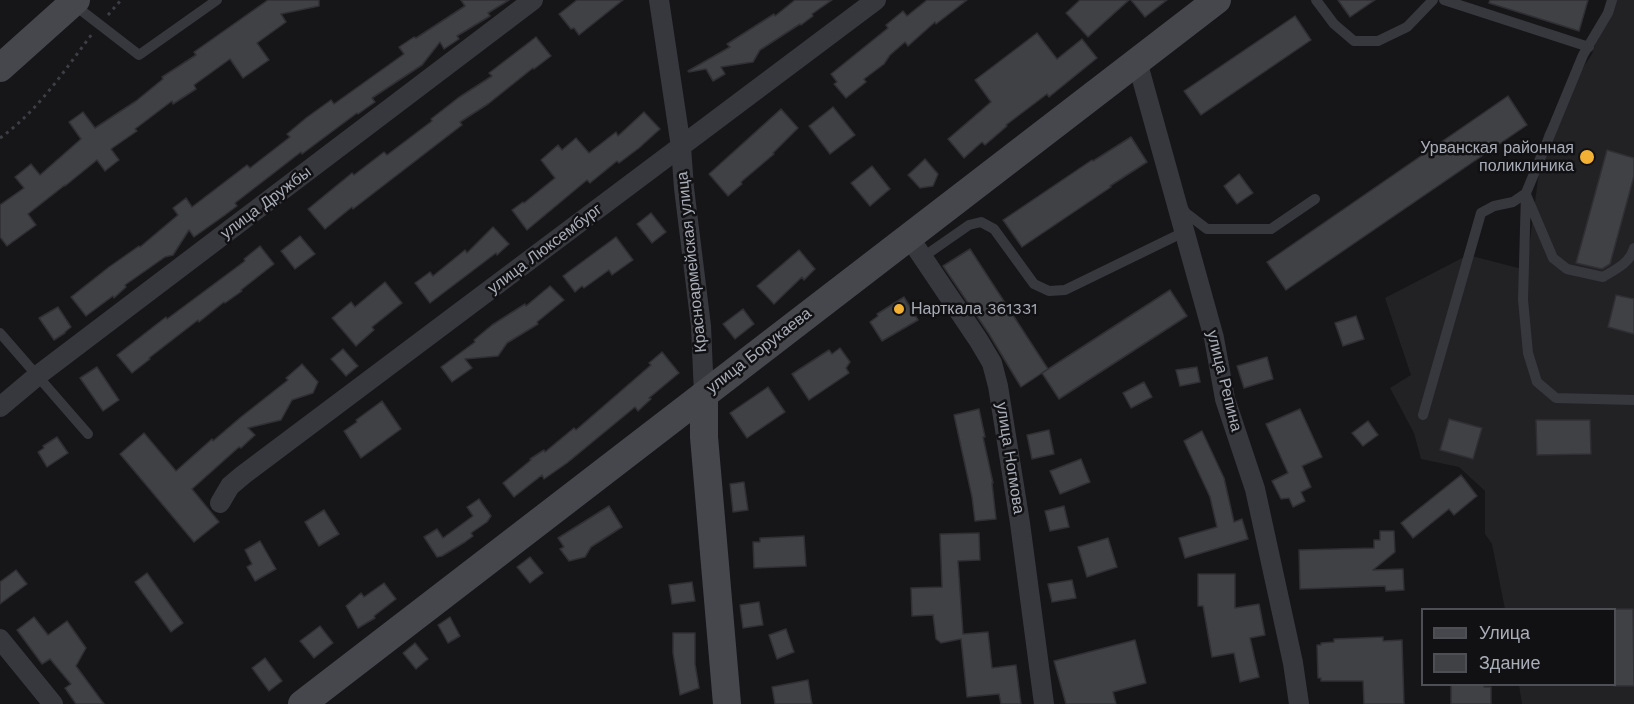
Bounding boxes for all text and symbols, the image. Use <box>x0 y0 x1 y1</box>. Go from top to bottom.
place label: Урванская районная поликлиника <box>1420 138 1574 176</box>
marker: Урванская районная поликлиника <box>1578 148 1596 166</box>
street label: улица Дружбы <box>217 163 315 243</box>
street label: Красноармейская улица <box>673 171 711 353</box>
street label: улица Люксембург <box>484 200 606 298</box>
place label: Нарткала 361331 <box>911 299 1037 319</box>
marker: Нарткала 361331 <box>892 302 906 316</box>
street label: улица Борукаева <box>703 304 815 398</box>
street label: улица Репина <box>1202 328 1246 434</box>
street label: улица Ногмова <box>992 401 1028 515</box>
legend <box>1421 608 1616 686</box>
text: Улица <box>1479 622 1530 643</box>
text: Здание <box>1479 652 1540 673</box>

